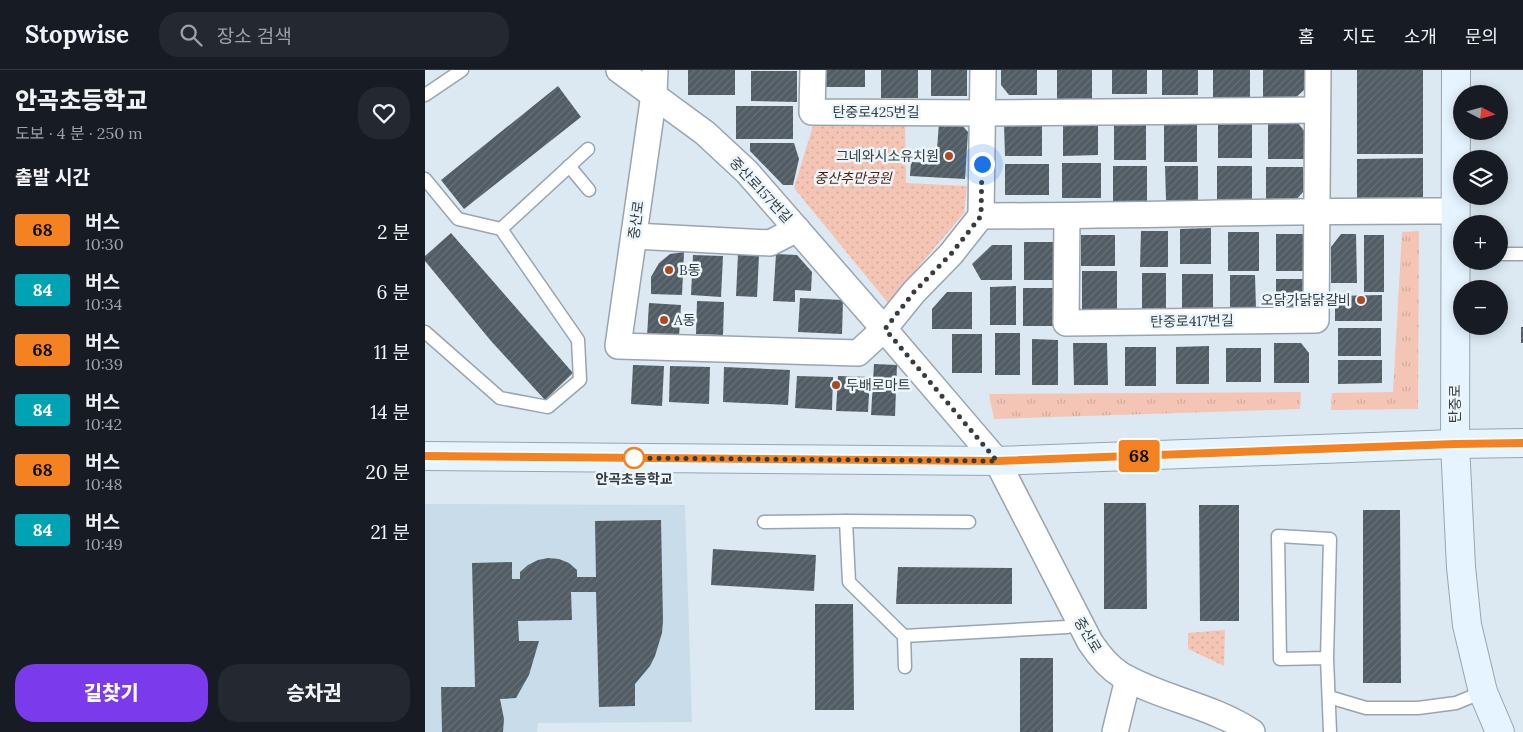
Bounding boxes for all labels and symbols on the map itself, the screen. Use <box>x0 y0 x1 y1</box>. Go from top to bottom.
north arrow <box>1453 85 1507 140</box>
street label: 탄중로425번길 <box>832 103 920 121</box>
place label: 그네와시소유치원 <box>836 147 939 165</box>
marker: 그네와시소유치원 <box>943 150 955 162</box>
your location <box>970 152 995 177</box>
street label: 중산로157번길 <box>726 153 796 227</box>
park label: 중산추만공원 <box>814 169 893 187</box>
street label: 중산로 <box>624 199 648 240</box>
place label: B동 <box>679 261 701 279</box>
marker: B동 <box>663 264 675 276</box>
place label: 오닭가닭닭갈비 <box>1261 291 1351 309</box>
marker: 오닭가닭닭갈비 <box>1355 294 1367 306</box>
place label: A동 <box>673 311 696 329</box>
street label: 탄중로417번길 <box>1150 311 1234 331</box>
marker: A동 <box>658 314 670 326</box>
place label: 두배로마트 <box>846 376 911 394</box>
marker: 두배로마트 <box>830 379 842 391</box>
street label: 탄중로 <box>1446 385 1464 423</box>
line badge: 68 <box>1117 440 1161 472</box>
marker: 안곡초등학교 <box>623 447 645 469</box>
place label: 안곡초등학교 <box>595 470 673 488</box>
street label: 중산로 <box>1070 614 1106 656</box>

